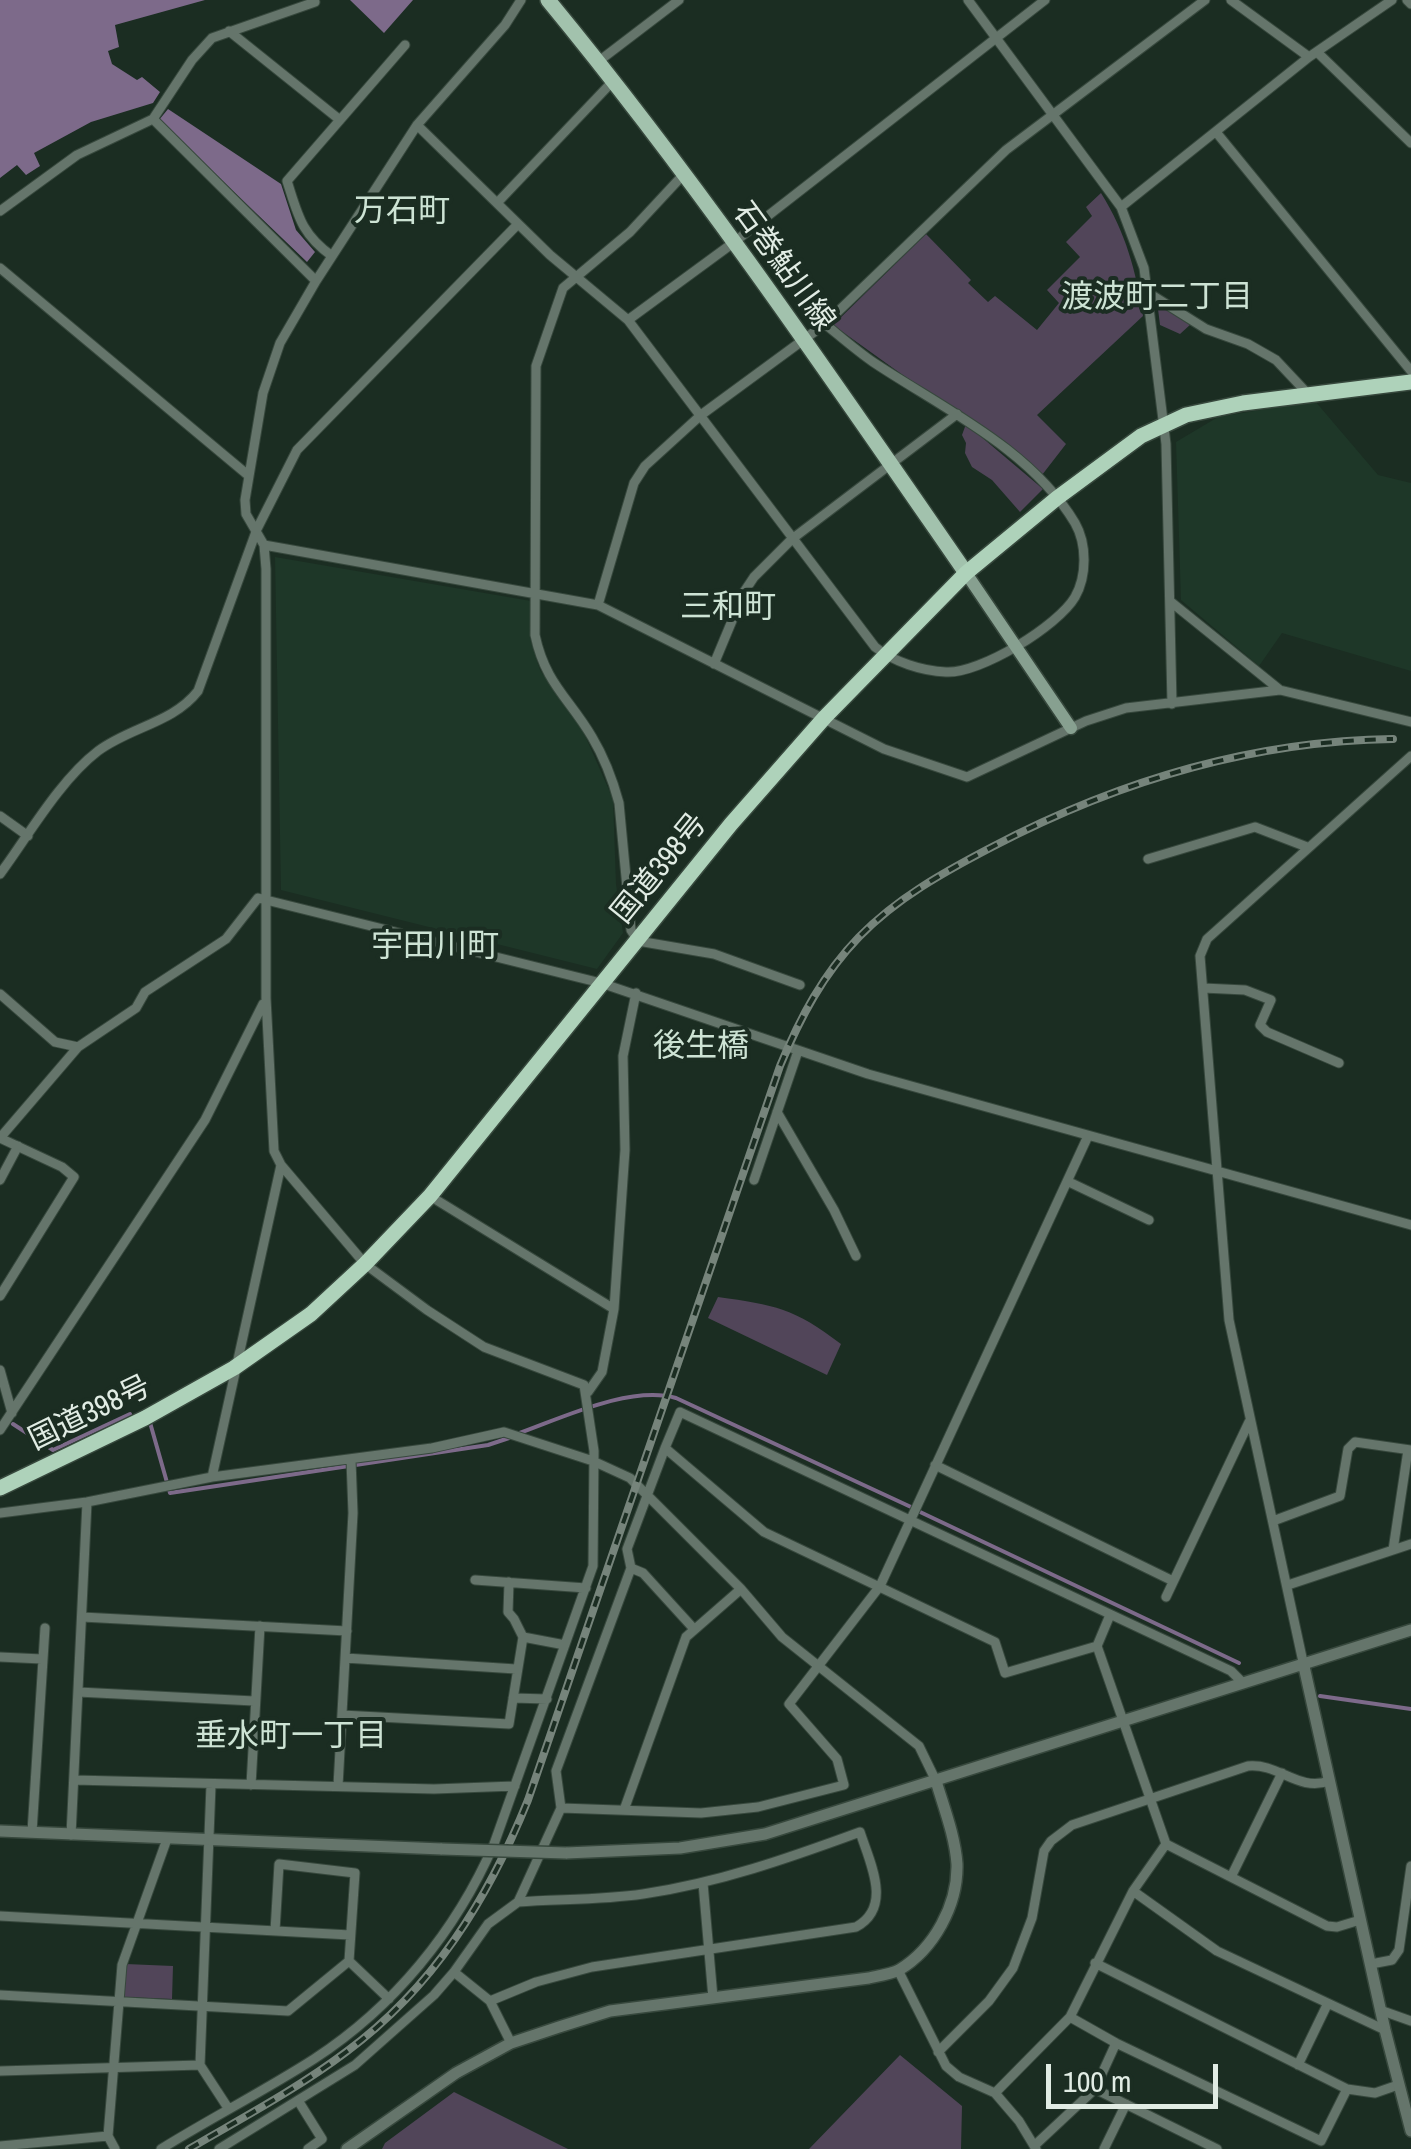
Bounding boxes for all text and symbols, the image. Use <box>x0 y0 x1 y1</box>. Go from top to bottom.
district label: 万石町 <box>354 193 450 231</box>
street label: 石巻鮎川線 <box>724 196 842 338</box>
district label: 渡波町二丁目 <box>1061 279 1253 317</box>
district label: 三和町 <box>680 589 776 627</box>
street label: 国道398号 <box>605 807 715 931</box>
district label: 宇田川町 <box>371 928 499 966</box>
district label: 後生橋 <box>653 1028 749 1066</box>
street label: 国道398号 <box>23 1369 157 1459</box>
district label: 垂水町一丁目 <box>195 1718 387 1756</box>
scale bar <box>1051 2044 1224 2106</box>
text: 100 m <box>1063 2061 1131 2101</box>

